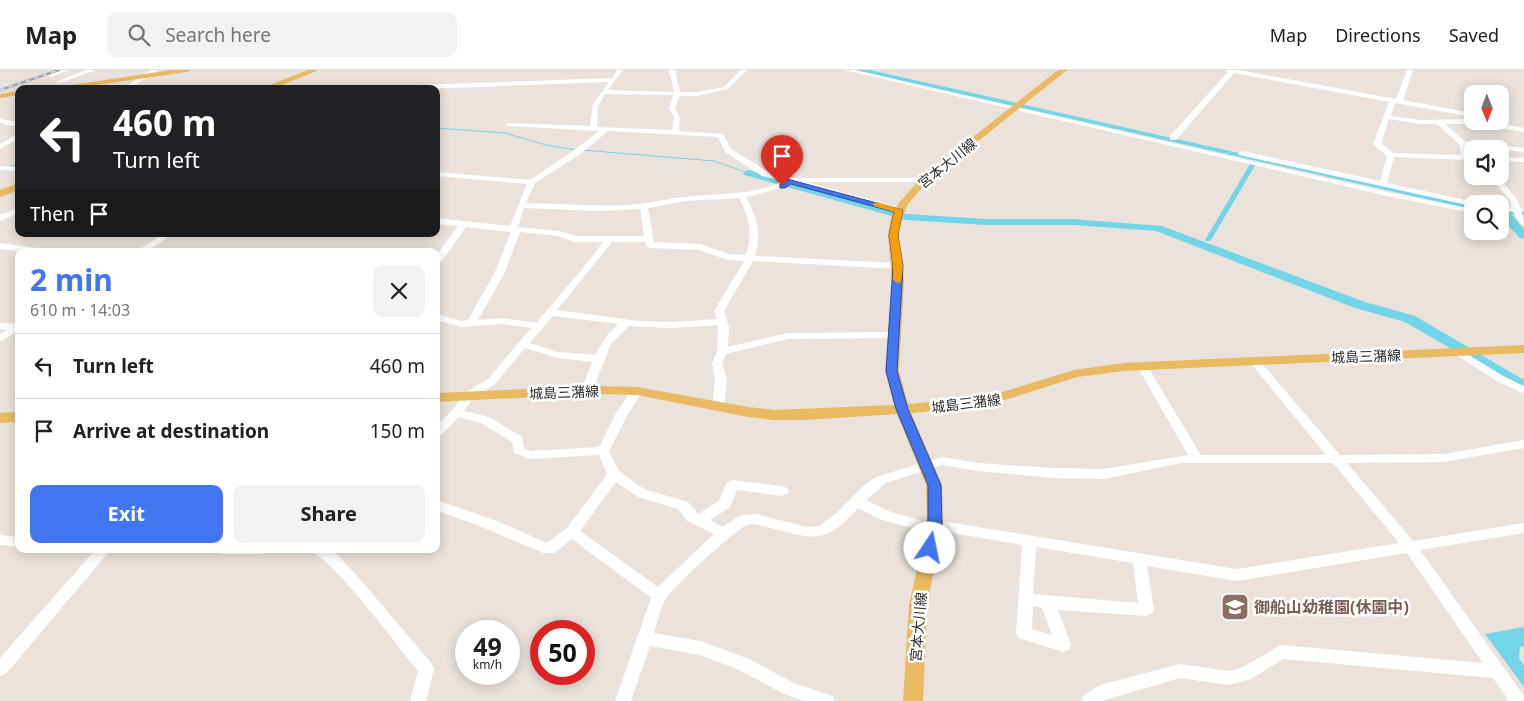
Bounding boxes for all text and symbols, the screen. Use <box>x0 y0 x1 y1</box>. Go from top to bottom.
search box <box>107 12 457 57</box>
text: Map <box>25 18 77 51</box>
icon: search <box>125 21 153 49</box>
text: Search here <box>165 22 271 48</box>
text: Map <box>1270 23 1307 47</box>
text: Directions <box>1335 23 1421 47</box>
text: Saved <box>1449 23 1499 47</box>
north arrow <box>1464 85 1509 130</box>
map controls <box>1464 85 1509 240</box>
text: 460 m <box>113 99 216 146</box>
icon: left <box>30 105 95 170</box>
street label: 宮本大川線 <box>914 134 980 192</box>
pin <box>761 135 803 186</box>
button: sound <box>1464 140 1509 185</box>
icon: arrive <box>768 142 796 170</box>
text: Turn left <box>113 144 200 174</box>
button: search <box>1464 195 1509 240</box>
icon: arrive <box>85 200 113 228</box>
text: Then <box>30 201 75 227</box>
text: 2 min <box>30 259 113 300</box>
button: close <box>373 265 425 317</box>
text: 610 m · 14:03 <box>30 299 130 321</box>
street label: 城島三潴線 <box>1331 345 1401 367</box>
icon: left <box>30 352 58 380</box>
text: Turn left <box>73 353 154 379</box>
text: 460 m <box>370 353 425 379</box>
street label: 城島三潴線 <box>529 381 599 403</box>
street label: 城島三潴線 <box>930 389 1002 417</box>
icon: arrive <box>30 417 58 445</box>
text: Arrive at destination <box>73 418 269 444</box>
text: 150 m <box>370 418 425 444</box>
button: Exit <box>30 485 223 543</box>
button: Share <box>233 485 425 543</box>
position arrow <box>903 521 955 573</box>
street label: 宮本大川線 <box>905 591 931 663</box>
school or university icon: 御船山幼稚園(休園中) <box>1220 592 1250 622</box>
place label: 御船山幼稚園(休園中) <box>1254 596 1409 618</box>
speed limit sign: 50 <box>530 620 595 685</box>
text: 49 <box>473 629 502 663</box>
text: km/h <box>473 656 502 673</box>

